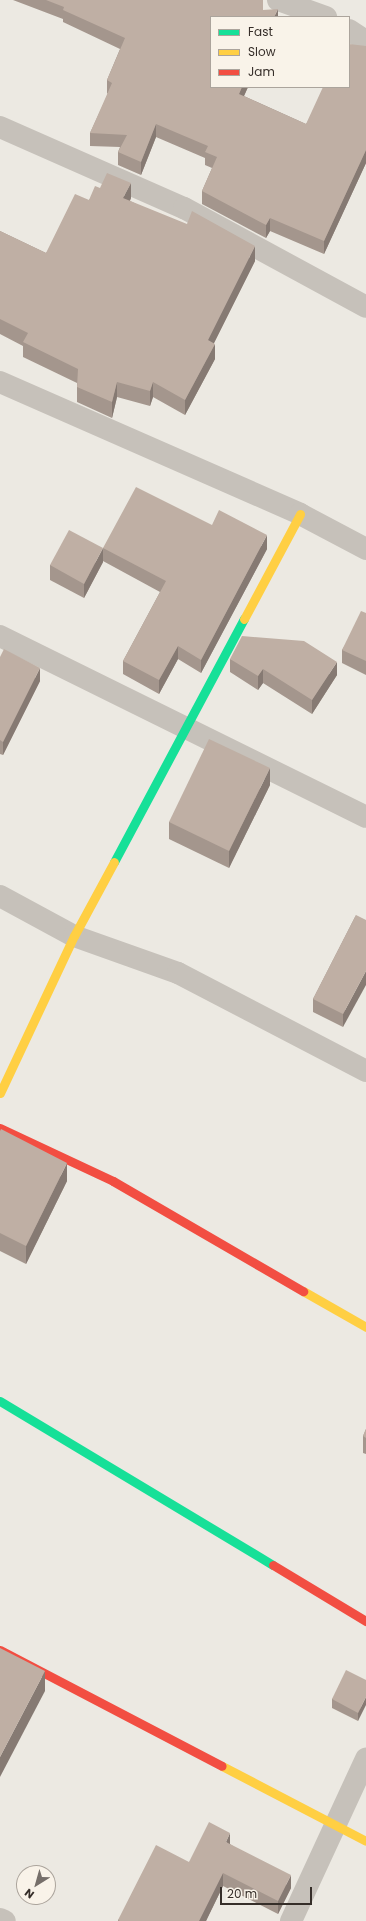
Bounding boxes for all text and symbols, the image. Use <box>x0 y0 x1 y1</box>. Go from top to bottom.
legend <box>210 16 350 88</box>
text: Fast <box>248 23 273 40</box>
text: Slow <box>248 43 276 60</box>
text: Jam <box>248 63 275 80</box>
north arrow <box>16 1865 56 1905</box>
scale bar <box>222 1879 314 1905</box>
text: N <box>21 1885 38 1903</box>
text: 20 m <box>227 1885 257 1902</box>

